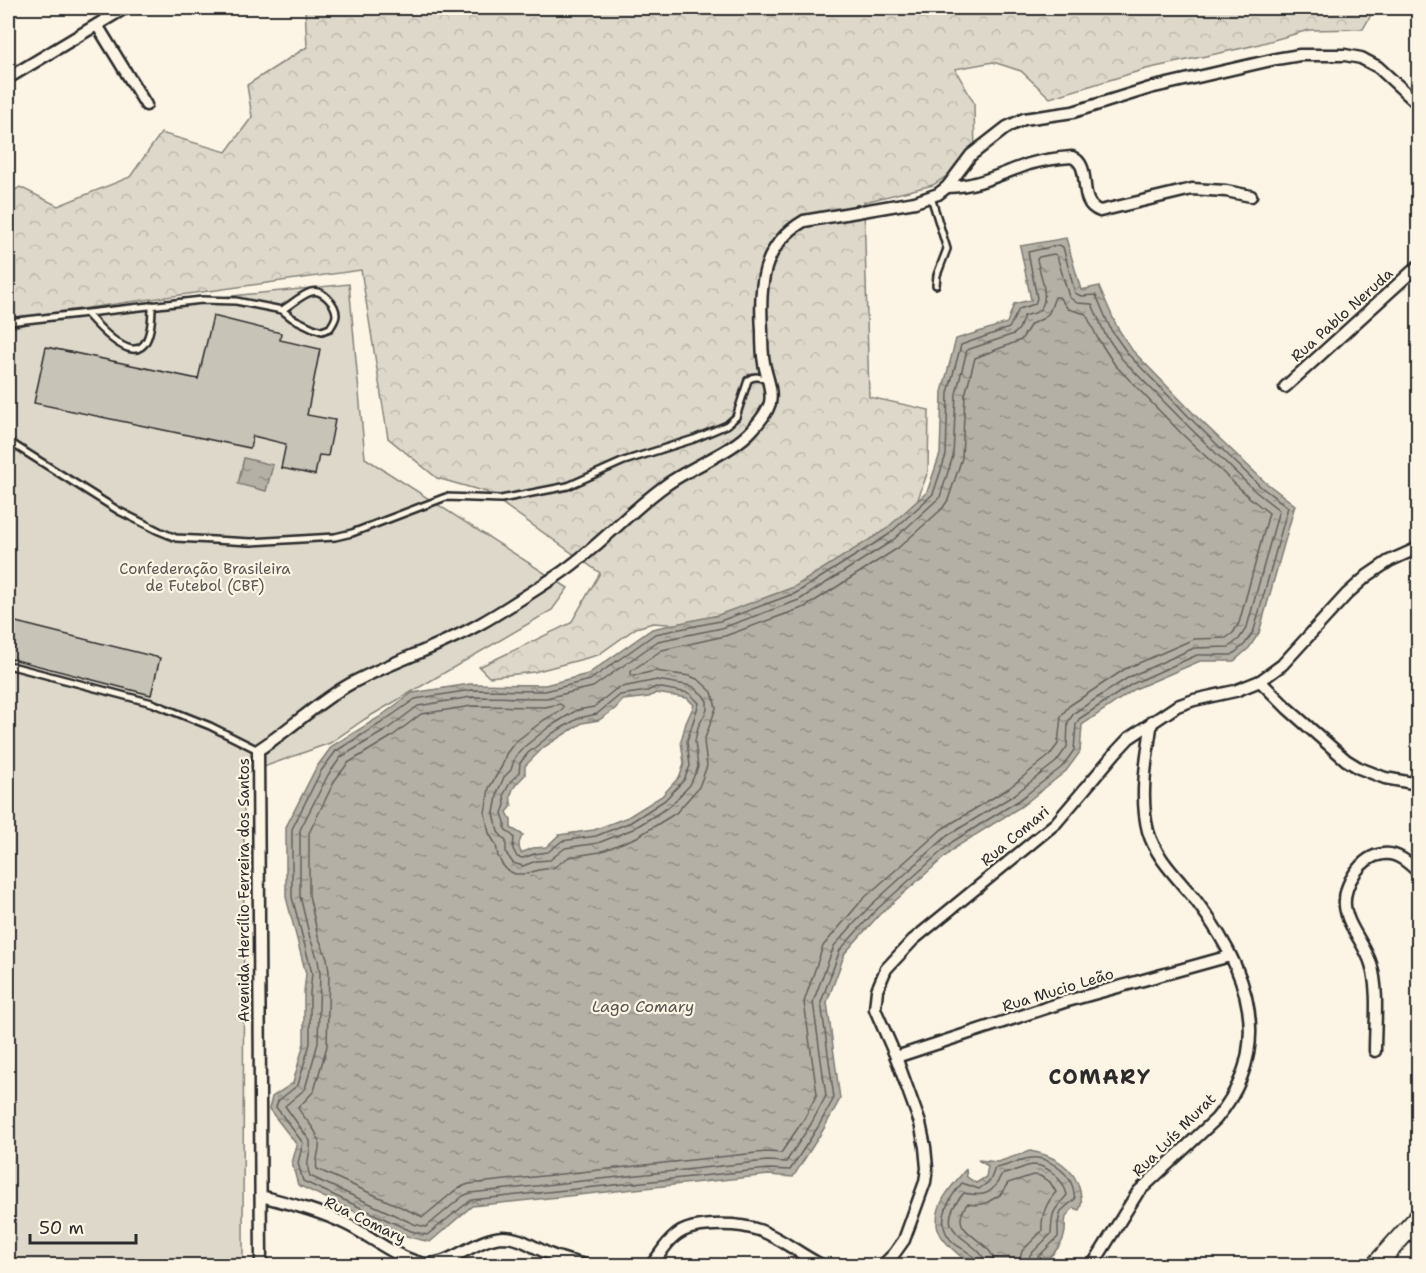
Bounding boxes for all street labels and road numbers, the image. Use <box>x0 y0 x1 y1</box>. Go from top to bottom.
street label: Rua Pablo Neruda <box>1287 263 1398 366</box>
street label: Avenida Hercílio Ferreira dos Santos <box>234 758 254 1022</box>
street label: Rua Comari <box>977 801 1053 871</box>
street label: Rua Mucio Leão <box>1000 964 1116 1016</box>
street label: Rua Luís Murat <box>1128 1089 1220 1181</box>
street label: Rua Comary <box>321 1192 409 1248</box>

